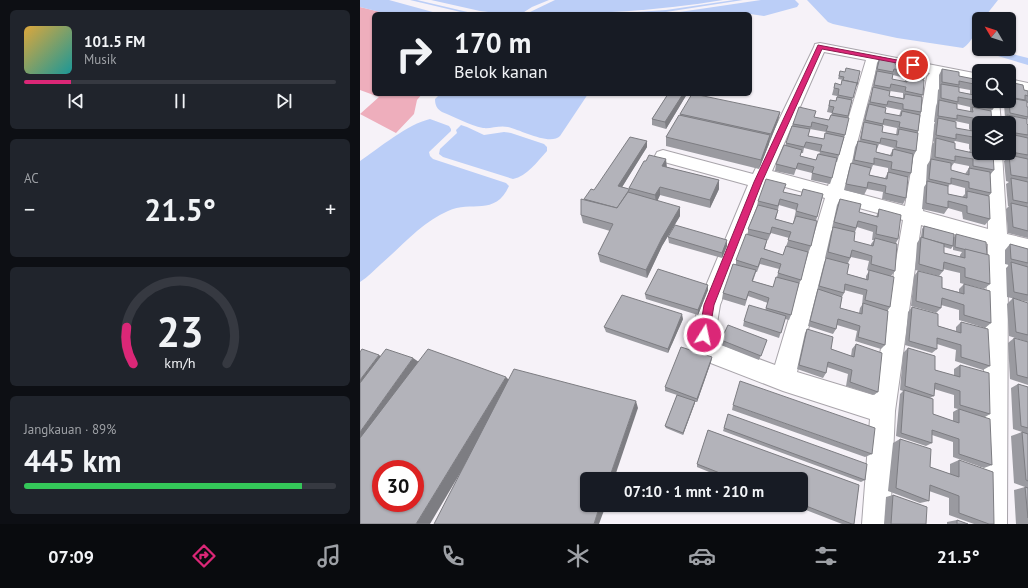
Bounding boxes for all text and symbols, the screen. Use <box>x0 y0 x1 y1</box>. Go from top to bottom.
north arrow <box>972 12 1016 56</box>
map controls <box>972 12 1016 160</box>
text: 170 m <box>454 24 531 61</box>
icon: right <box>388 28 440 80</box>
text: 101.5 FM <box>84 32 145 51</box>
pin <box>896 48 930 82</box>
text: Musik <box>84 51 116 68</box>
icon: arrive <box>902 54 924 76</box>
text: Belok kanan <box>454 60 548 83</box>
button: search <box>972 64 1016 108</box>
icon: previous <box>65 90 87 112</box>
icon: pause <box>169 90 191 112</box>
icon: next <box>273 90 295 112</box>
button: layers <box>972 116 1016 160</box>
text: AC <box>24 170 39 187</box>
text: 21.5° <box>144 190 216 229</box>
text: − <box>24 195 35 223</box>
text: + <box>325 195 336 223</box>
text: 23 <box>156 305 204 358</box>
position arrow <box>683 314 725 356</box>
text: km/h <box>164 353 196 372</box>
text: Jangkauan · 89% <box>24 421 116 438</box>
text: 445 km <box>24 441 122 480</box>
speed limit sign: 30 <box>372 460 424 512</box>
text: 07:10 · 1 mnt · 210 m <box>624 482 764 501</box>
icon: directions <box>190 542 218 570</box>
icon: music <box>315 542 343 570</box>
icon: phone <box>439 542 467 570</box>
icon: climate <box>564 542 592 570</box>
icon: car <box>688 542 716 570</box>
icon: filters <box>812 542 840 570</box>
text: 07:09 <box>48 545 94 568</box>
text: 21.5° <box>937 545 980 568</box>

